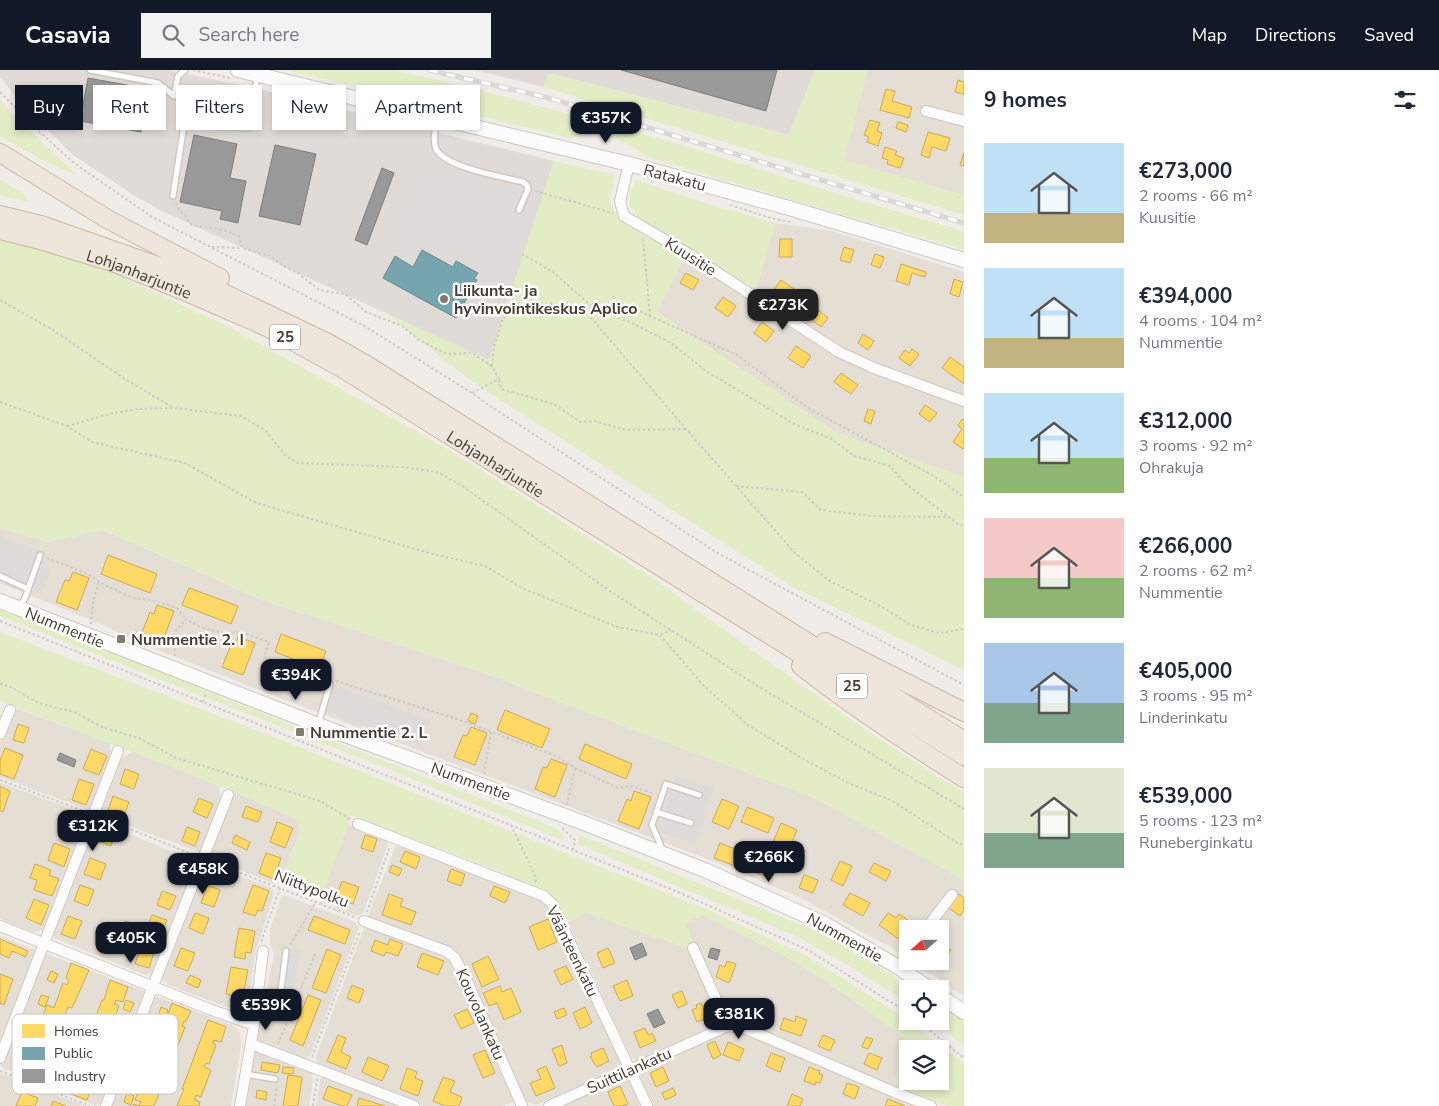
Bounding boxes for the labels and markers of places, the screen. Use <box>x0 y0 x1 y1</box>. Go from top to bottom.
pin: €357K <box>571 102 641 144</box>
place label: Liikunta- ja hyvinvointikeskus Aplico <box>454 280 637 320</box>
pin: €273K <box>748 288 818 331</box>
marker: Liikunta- ja hyvinvointikeskus Aplico <box>438 293 450 305</box>
place label: Nummentie 2. I <box>131 629 244 651</box>
marker: Nummentie 2. I <box>115 633 127 645</box>
pin: €394K <box>261 658 331 701</box>
place label: Nummentie 2. L <box>310 722 427 744</box>
marker: Nummentie 2. L <box>294 726 306 738</box>
pin: €312K <box>58 810 128 852</box>
pin: €266K <box>734 840 804 883</box>
pin: €458K <box>168 852 238 895</box>
pin: €405K <box>96 922 166 964</box>
pin: €539K <box>231 988 301 1031</box>
pin: €381K <box>704 998 774 1040</box>

